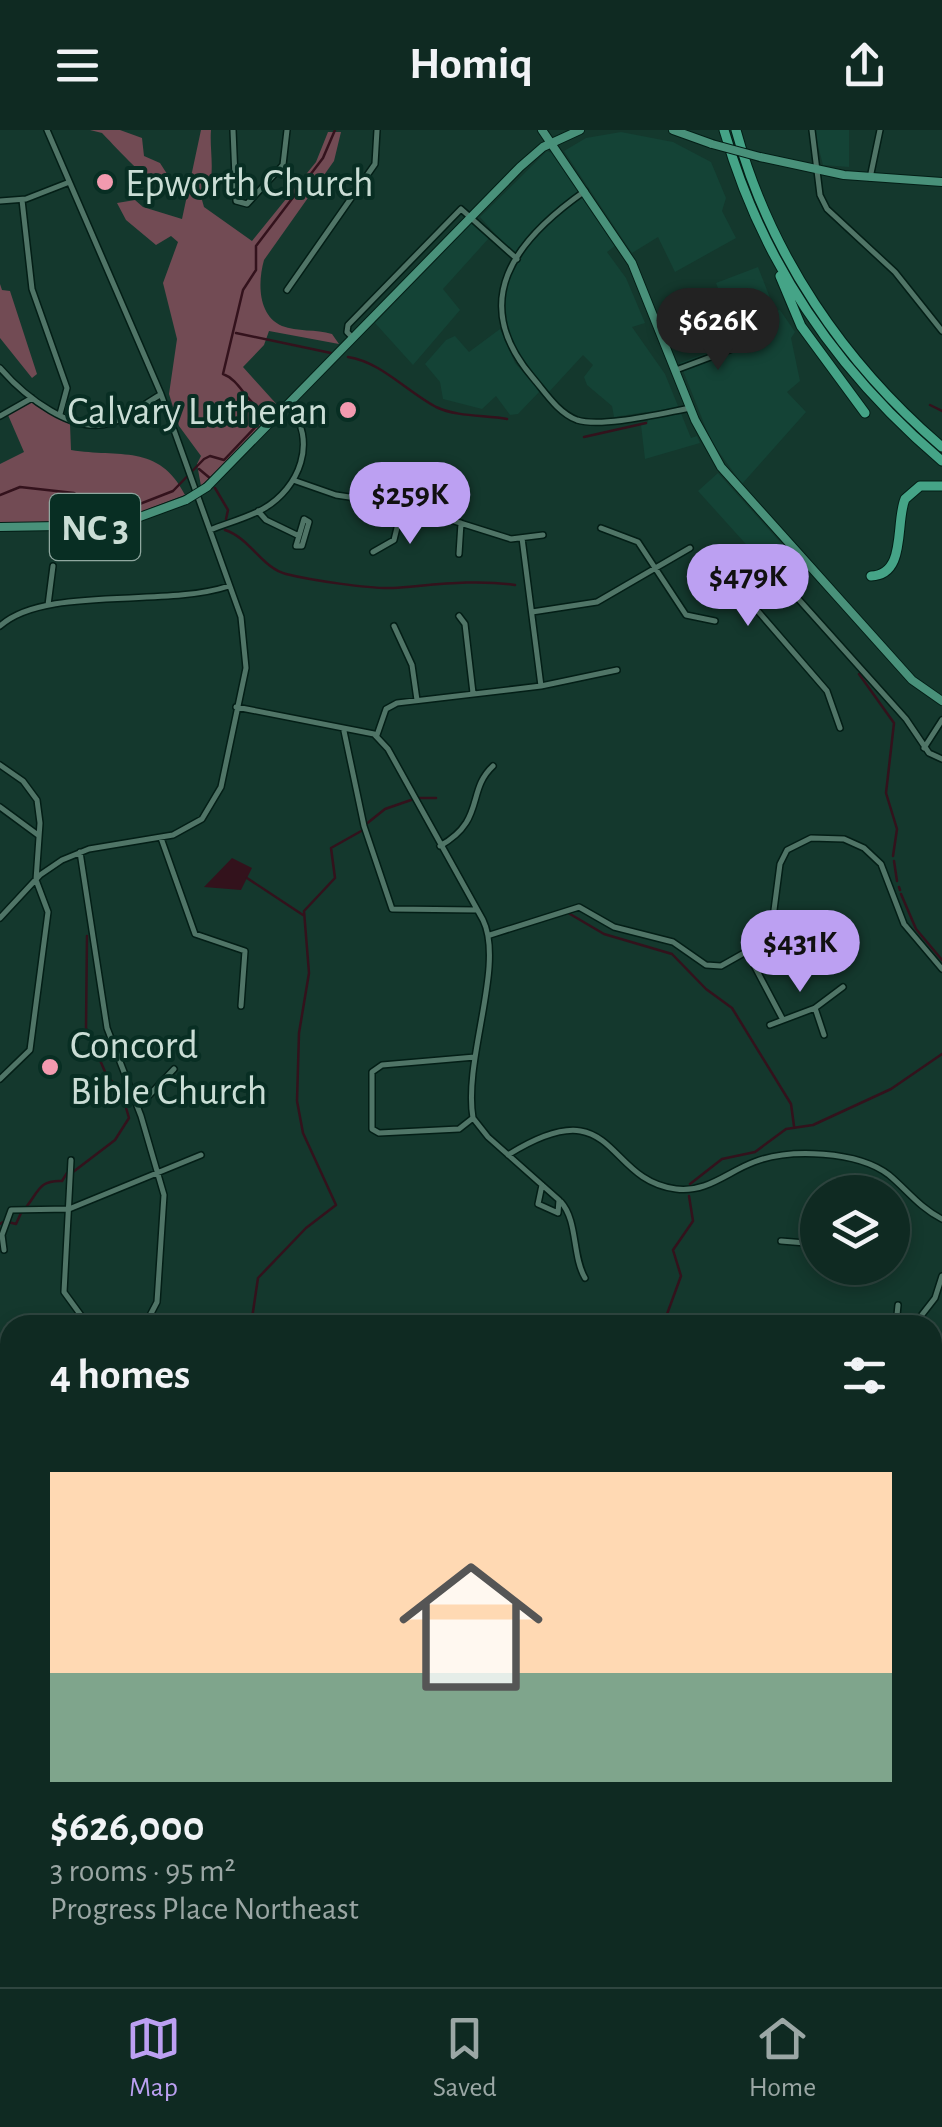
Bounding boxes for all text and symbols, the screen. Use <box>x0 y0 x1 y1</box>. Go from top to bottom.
icon: menu <box>50 38 105 93</box>
icon: share <box>837 38 892 93</box>
text: Homiq <box>409 42 533 87</box>
place label: Epworth Church <box>125 164 373 204</box>
marker: Epworth Church <box>94 171 116 193</box>
pin: $626K <box>648 288 788 373</box>
text: $626K <box>678 304 758 336</box>
place label: Calvary Lutheran <box>67 392 328 432</box>
marker: Calvary Lutheran <box>337 399 359 421</box>
pin: $259K <box>340 462 480 547</box>
text: $259K <box>371 478 449 510</box>
road number: NC 3 <box>50 494 140 560</box>
pin: $479K <box>678 544 818 629</box>
text: $479K <box>709 560 787 592</box>
pin: $431K <box>730 910 870 995</box>
text: $431K <box>763 926 837 958</box>
place label: Concord Bible Church <box>70 1026 267 1112</box>
marker: Concord Bible Church <box>39 1056 61 1078</box>
map controls <box>800 1175 910 1285</box>
button: layers <box>800 1175 910 1285</box>
icon: filters <box>837 1348 892 1403</box>
text: 4 homes <box>50 1354 190 1396</box>
icon: home <box>381 1537 561 1717</box>
text: $626,000 <box>50 1806 205 1848</box>
text: 3 rooms · 95 m² <box>50 1855 236 1887</box>
text: Progress Place Northeast <box>50 1893 359 1925</box>
tab: Map <box>126 2011 181 2105</box>
tab: Saved <box>433 2011 497 2105</box>
tab: Home <box>749 2011 816 2105</box>

